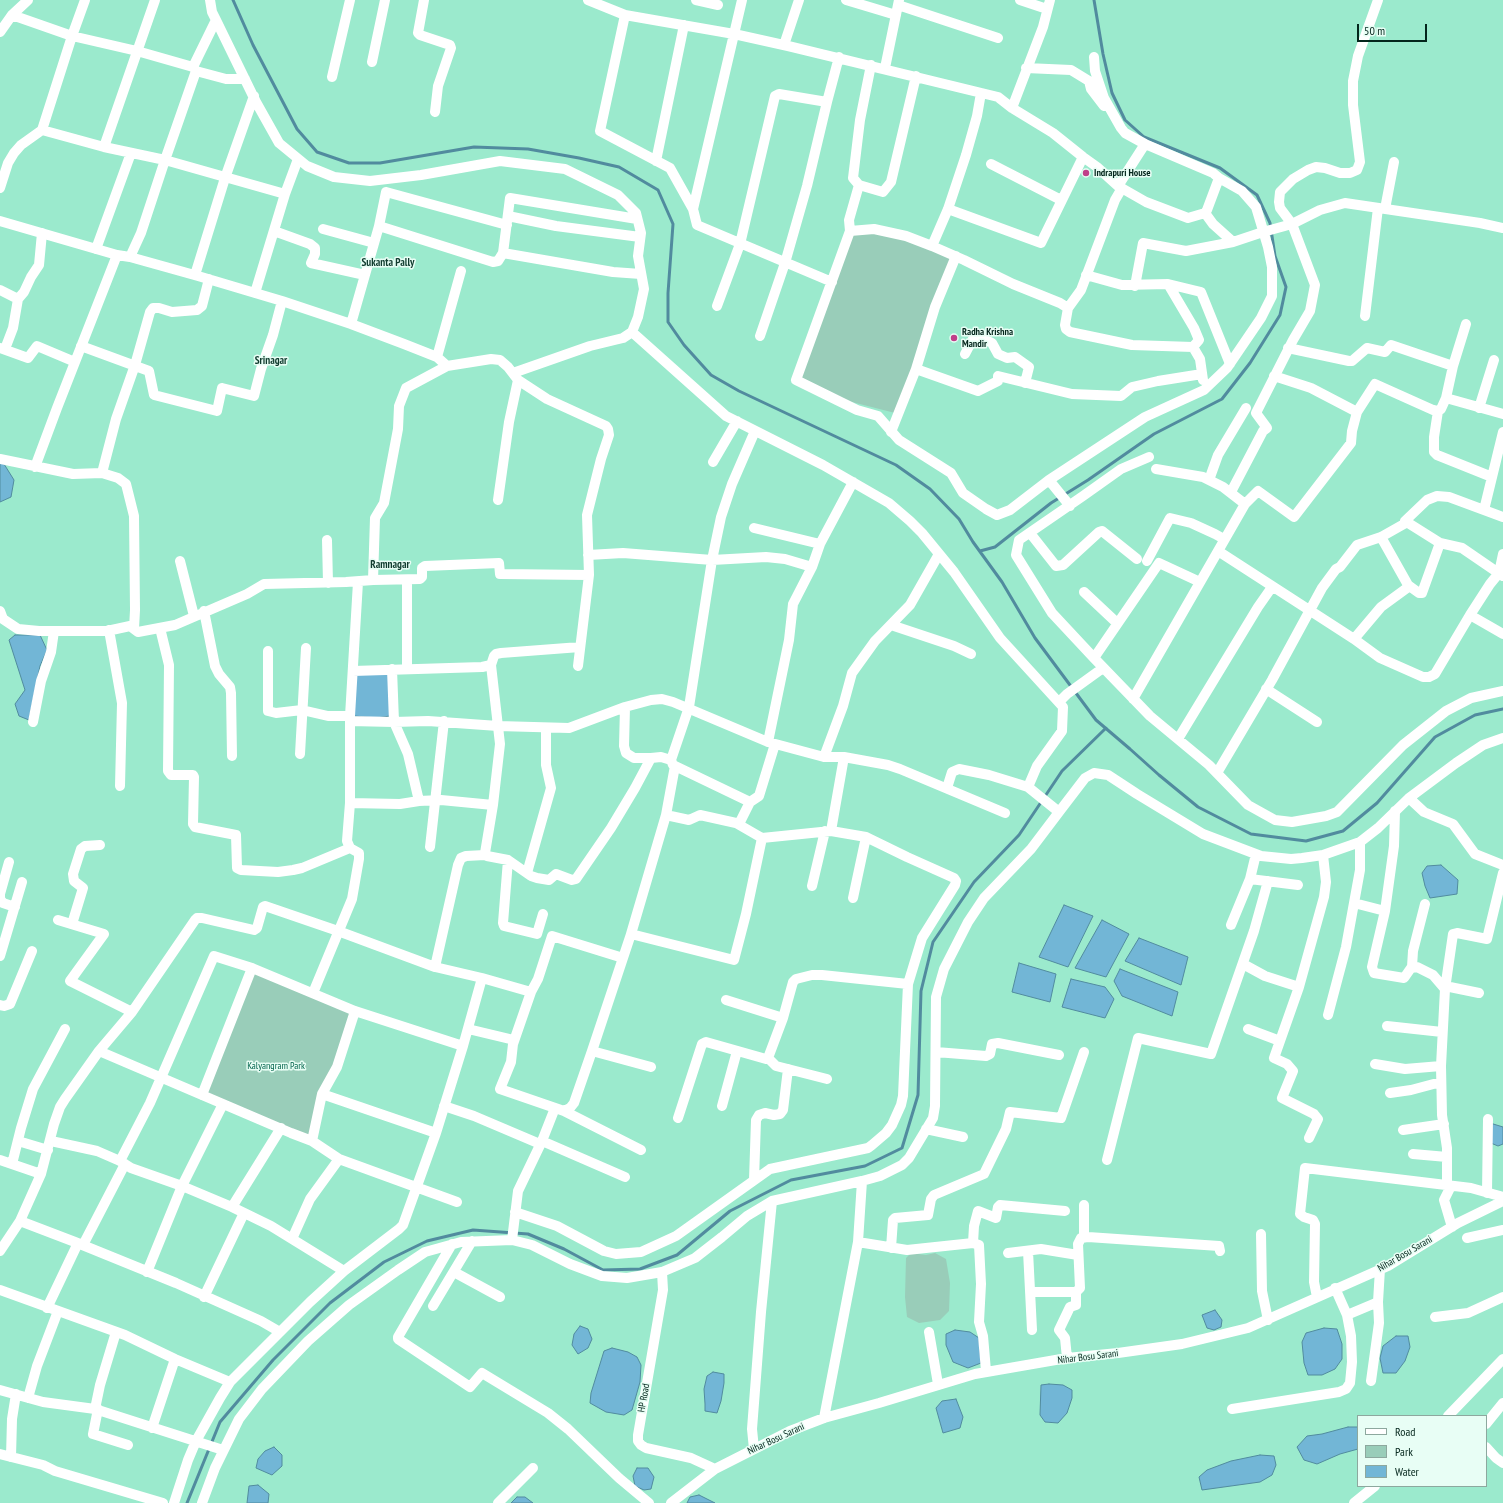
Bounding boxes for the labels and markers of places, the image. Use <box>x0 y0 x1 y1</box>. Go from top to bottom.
place label: Indrapuri House <box>1094 167 1151 179</box>
marker: Indrapuri House <box>1081 168 1091 178</box>
place label: Radha Krishna Mandir <box>962 326 1013 350</box>
marker: Radha Krishna Mandir <box>949 333 959 343</box>

